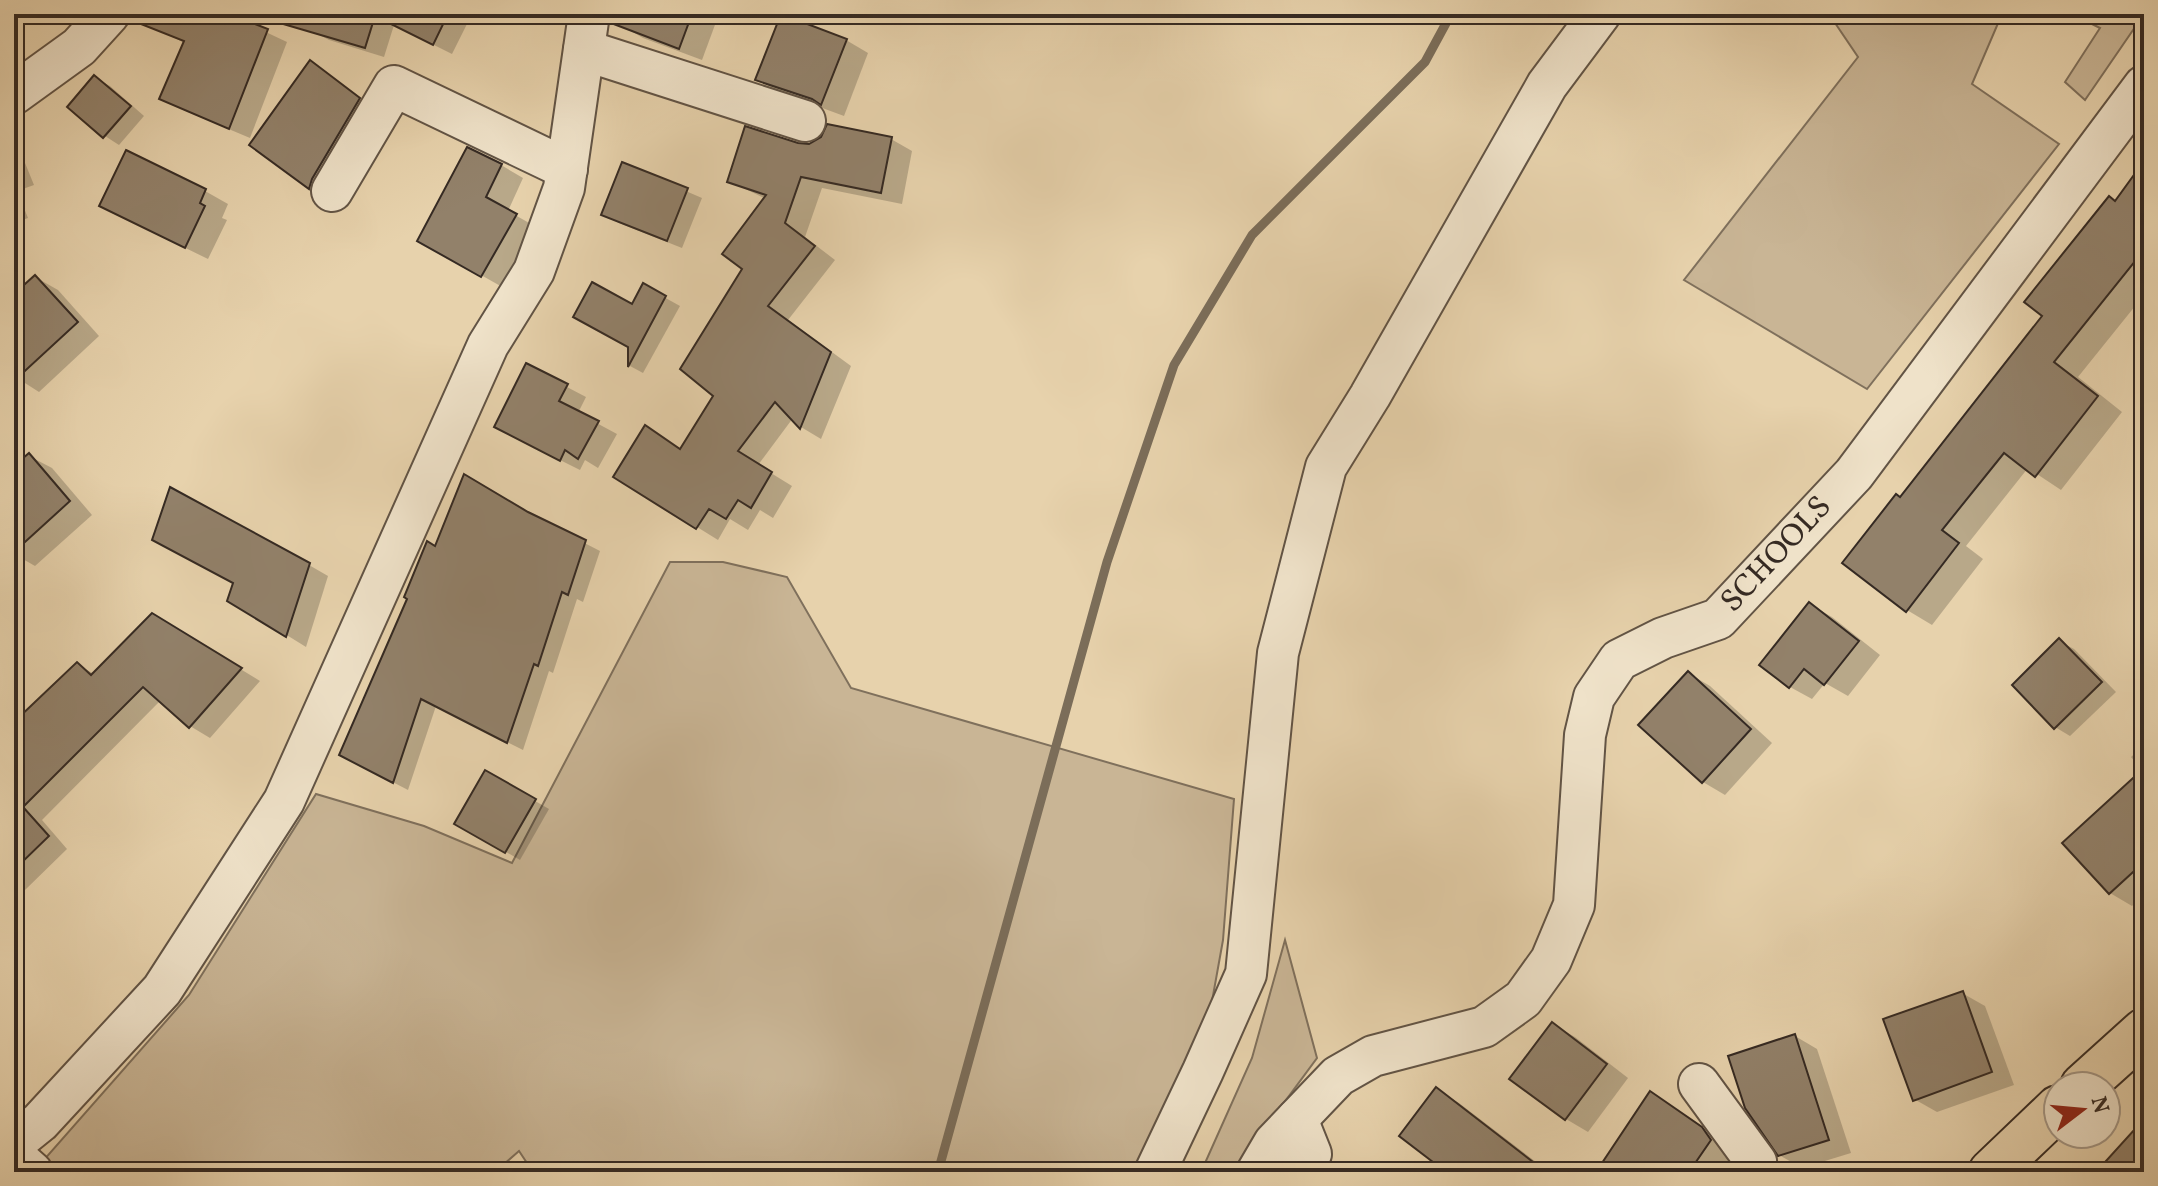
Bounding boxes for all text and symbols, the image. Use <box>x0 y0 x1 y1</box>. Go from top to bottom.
street label: SCHOOLS <box>1711 487 1843 623</box>
north arrow <box>2042 1070 2122 1150</box>
text: N <box>2082 1093 2116 1117</box>

